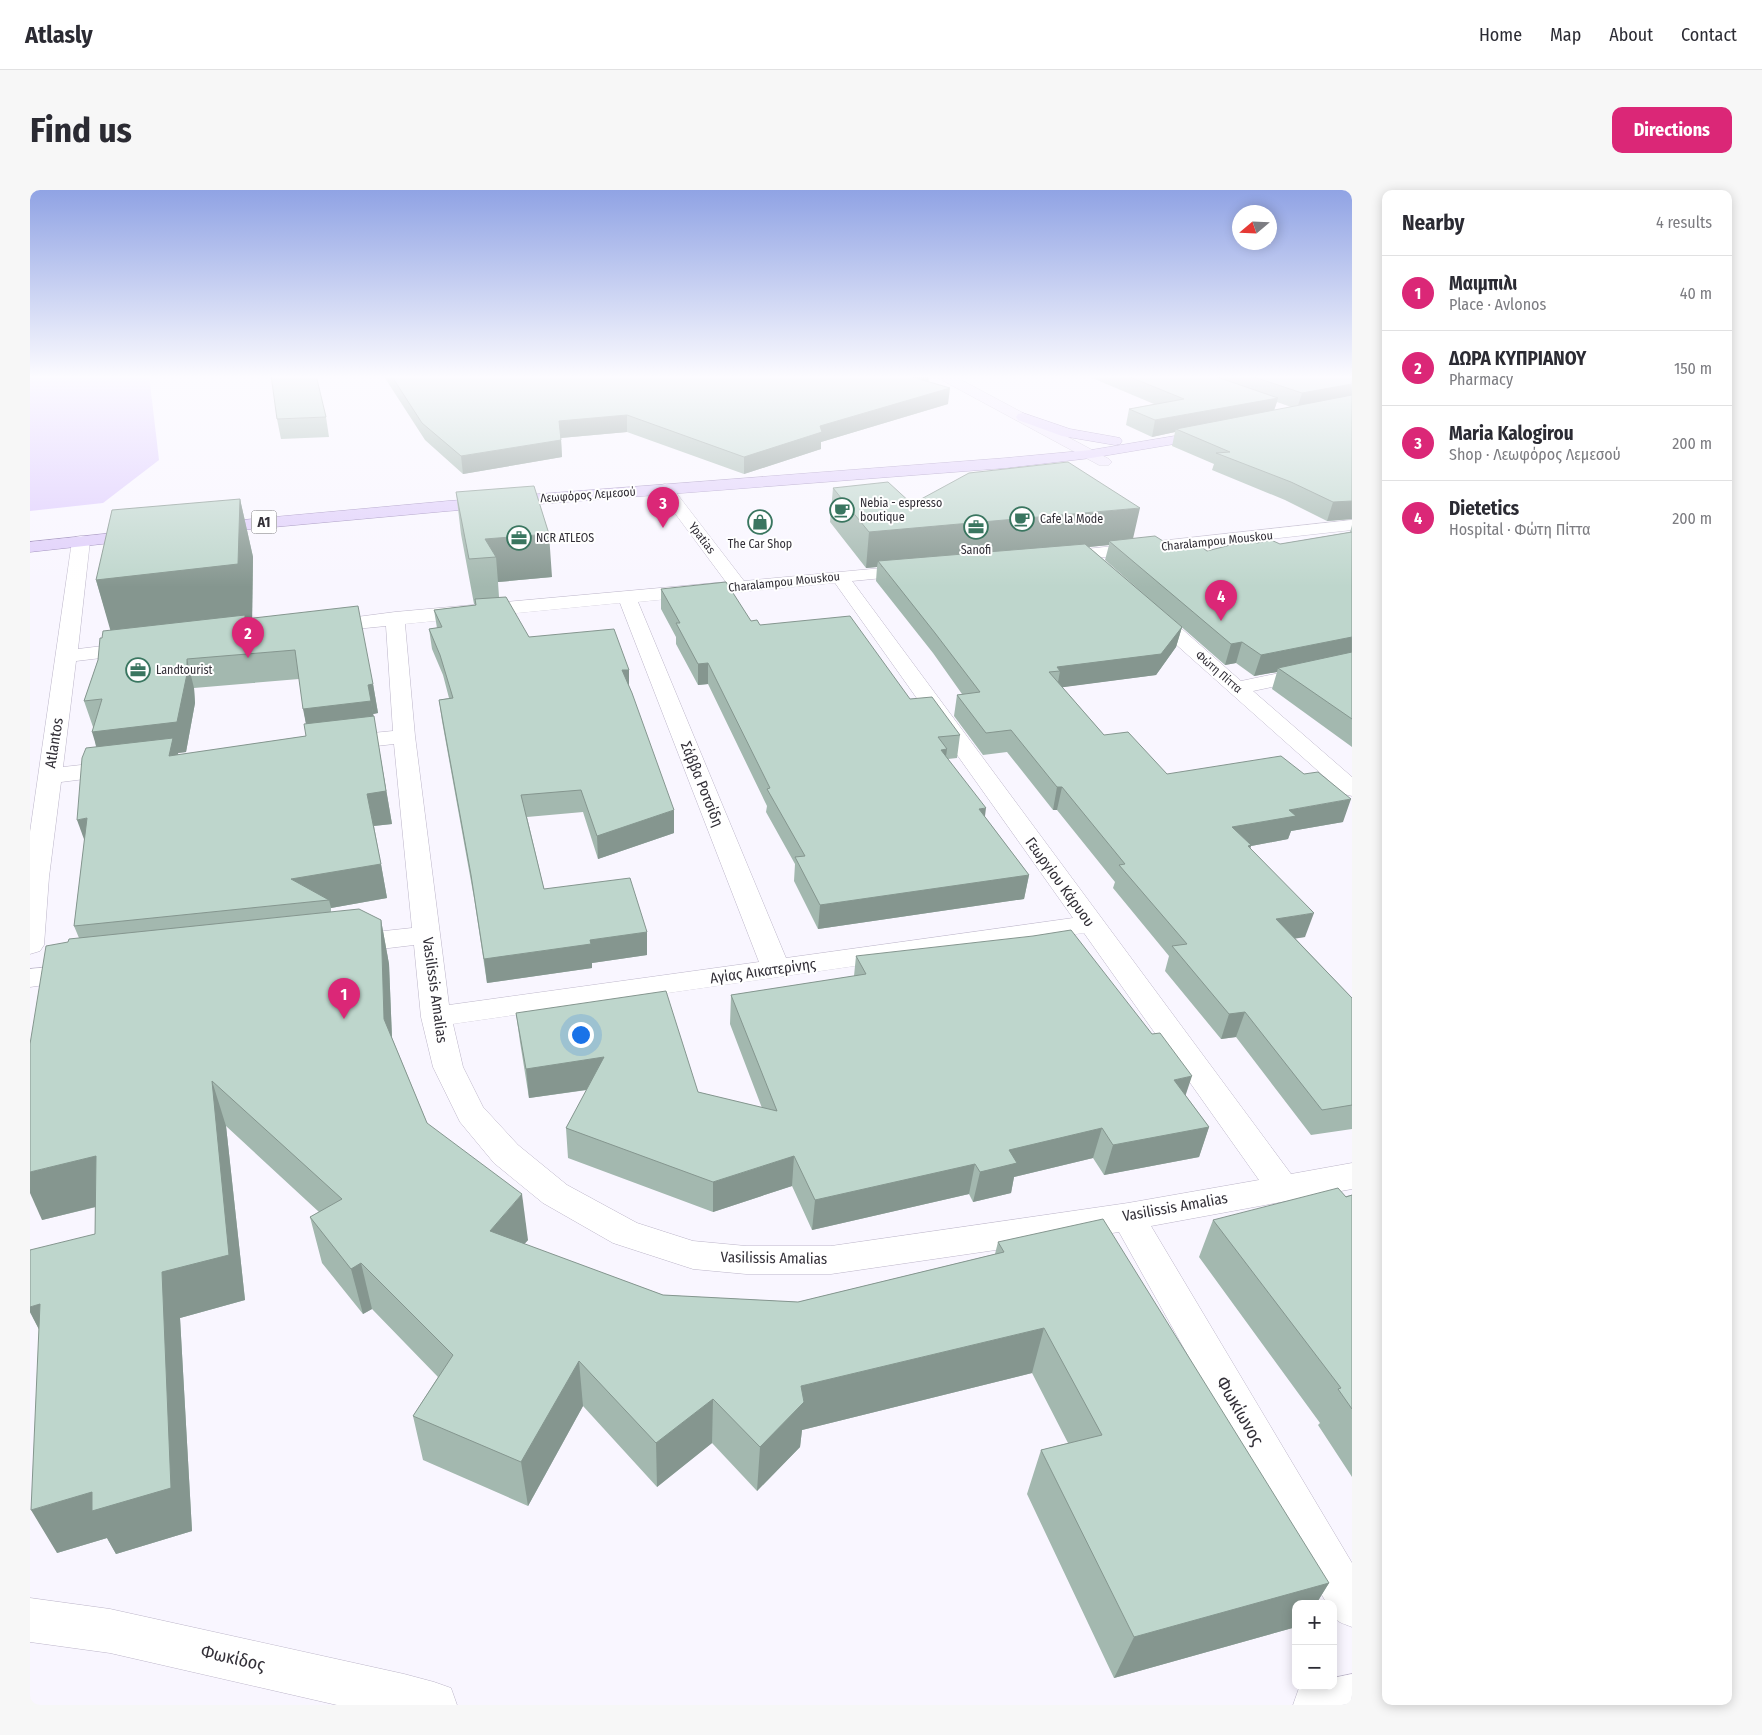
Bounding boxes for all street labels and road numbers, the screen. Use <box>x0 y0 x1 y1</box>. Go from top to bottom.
street label: Λεωφόρος Λεμεσού <box>540 485 636 505</box>
road number: A1 <box>252 511 276 534</box>
street label: Ypatias <box>686 520 718 556</box>
street label: Charalampou Mouskou <box>1161 528 1273 554</box>
street label: Charalampou Mouskou <box>728 569 840 595</box>
street label: Φώτη Πίττα <box>1193 648 1245 696</box>
street label: Atlantos <box>41 717 67 769</box>
street label: Σάββα Ροτσίδη <box>677 739 727 829</box>
street label: Γεωργίου Κάρυου <box>1022 834 1098 930</box>
street label: Vasilissis Amalias <box>419 936 451 1044</box>
street label: Αγίας Αικατερίνης <box>709 955 818 987</box>
street label: Vasilissis Amalias <box>1121 1189 1229 1225</box>
street label: Vasilissis Amalias <box>721 1248 827 1268</box>
street label: Φωκίωνος <box>1211 1373 1269 1450</box>
street label: Φωκίδος <box>199 1640 268 1676</box>

